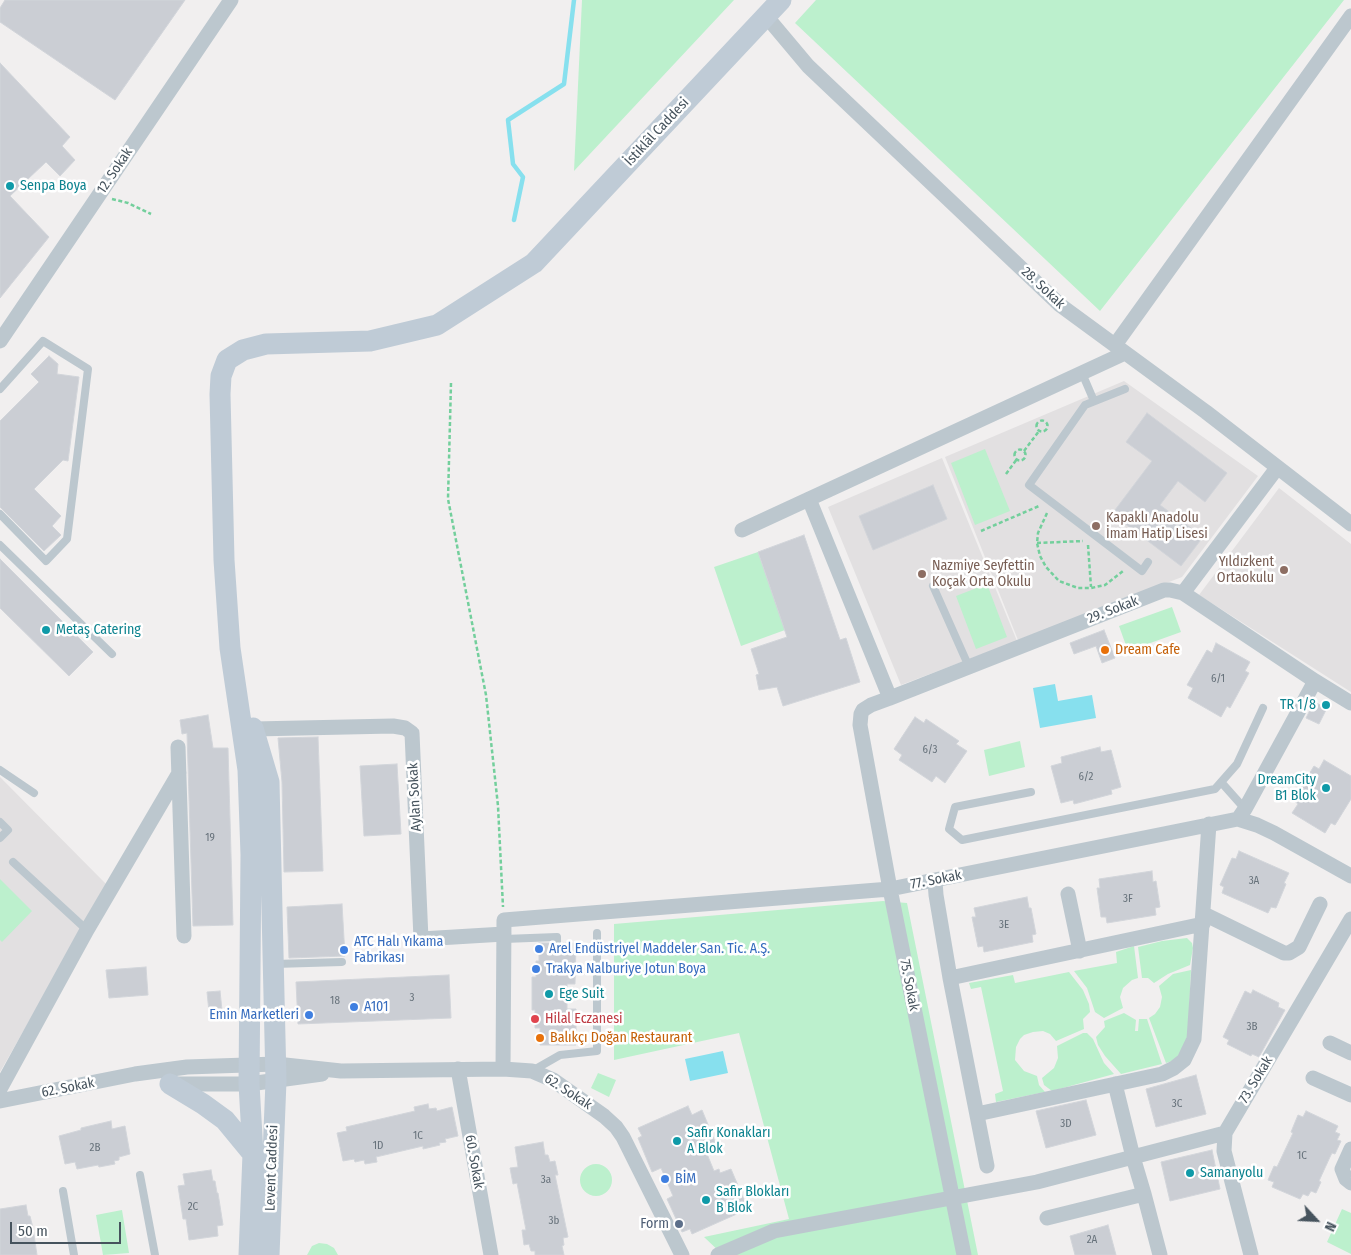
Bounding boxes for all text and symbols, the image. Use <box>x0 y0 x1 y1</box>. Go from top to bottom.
street label: İstiklâl Caddesi <box>621 95 693 169</box>
street label: 12. Sokak <box>94 145 136 197</box>
place label: Senpa Boya <box>20 178 87 194</box>
marker: Senpa Boya <box>4 180 16 192</box>
street label: 28. Sokak <box>1018 264 1068 312</box>
place label: Kapaklı Anadolu İmam Hatip Lisesi <box>1106 510 1208 542</box>
marker: Kapaklı Anadolu İmam Hatip Lisesi <box>1090 520 1102 532</box>
place label: Yıldızkent Ortaokulu <box>1217 554 1274 586</box>
place label: Nazmiye Seyfettin Koçak Orta Okulu <box>932 558 1035 590</box>
marker: Yıldızkent Ortaokulu <box>1278 564 1290 576</box>
marker: Nazmiye Seyfettin Koçak Orta Okulu <box>916 568 928 580</box>
street label: 29. Sokak <box>1085 593 1141 627</box>
place label: Metaş Catering <box>56 622 141 638</box>
marker: Metaş Catering <box>40 624 52 636</box>
place label: Dream Cafe <box>1115 642 1180 658</box>
marker: Dream Cafe <box>1099 644 1111 656</box>
house number: 6/1 <box>1211 672 1225 686</box>
place label: TR 1/8 <box>1280 697 1316 713</box>
marker: TR 1/8 <box>1320 699 1332 711</box>
house number: 6/3 <box>922 743 938 757</box>
street label: Aylan Sokak <box>405 762 425 832</box>
house number: 6/2 <box>1079 770 1093 784</box>
place label: DreamCity B1 Blok <box>1258 772 1316 804</box>
marker: DreamCity B1 Blok <box>1320 782 1332 794</box>
house number: 19 <box>205 831 215 845</box>
street label: 77. Sokak <box>909 867 963 893</box>
house number: 3A <box>1249 874 1259 888</box>
house number: 3F <box>1123 892 1133 906</box>
house number: 3E <box>999 918 1009 932</box>
place label: ATC Halı Yıkama Fabrikası <box>354 934 443 966</box>
place label: Arel Endüstriyel Maddeler San. Tic. A.Ş. <box>549 941 770 957</box>
marker: Arel Endüstriyel Maddeler San. Tic. A.Ş. <box>533 943 545 955</box>
marker: ATC Halı Yıkama Fabrikası <box>338 944 350 956</box>
street label: 75. Sokak <box>896 958 922 1012</box>
place label: Trakya Nalburiye Jotun Boya <box>546 961 706 977</box>
marker: Trakya Nalburiye Jotun Boya <box>530 963 542 975</box>
place label: Ege Suit <box>559 986 604 1002</box>
marker: Ege Suit <box>543 988 555 1000</box>
house number: 3 <box>410 991 414 1005</box>
house number: 18 <box>330 994 340 1008</box>
place label: A101 <box>364 999 389 1015</box>
marker: A101 <box>348 1001 360 1013</box>
place label: Emin Marketleri <box>209 1007 299 1023</box>
marker: Emin Marketleri <box>303 1009 315 1021</box>
place label: Hilal Eczanesi <box>545 1011 623 1027</box>
marker: Hilal Eczanesi <box>529 1013 541 1025</box>
house number: 3B <box>1247 1020 1257 1034</box>
place label: Balıkçı Doğan Restaurant <box>550 1030 692 1046</box>
marker: Balıkçı Doğan Restaurant <box>534 1032 546 1044</box>
street label: 73. Sokak <box>1235 1053 1277 1107</box>
street label: 62. Sokak <box>541 1070 595 1114</box>
street label: 62. Sokak <box>40 1075 96 1101</box>
house number: 3C <box>1172 1097 1182 1111</box>
house number: 3D <box>1060 1117 1072 1131</box>
street label: Levent Caddesi <box>262 1125 282 1211</box>
place label: Safir Konakları A Blok <box>687 1125 771 1158</box>
house number: 1C <box>413 1129 423 1143</box>
street label: 60. Sokak <box>461 1134 487 1190</box>
marker: Safir Konakları A Blok <box>671 1135 683 1147</box>
house number: 1D <box>373 1139 383 1153</box>
house number: 2B <box>90 1141 100 1155</box>
house number: 1C <box>1297 1149 1307 1163</box>
place label: Samanyolu <box>1200 1165 1263 1181</box>
marker: Samanyolu <box>1184 1167 1196 1179</box>
place label: BİM <box>675 1171 696 1187</box>
house number: 3a <box>541 1173 551 1187</box>
marker: BİM <box>659 1173 671 1185</box>
place label: Safir Blokları B Blok <box>716 1184 789 1216</box>
marker: Safir Blokları B Blok <box>700 1194 712 1206</box>
north arrow <box>1291 1195 1341 1245</box>
house number: 2C <box>188 1200 198 1214</box>
scale bar <box>12 1212 124 1244</box>
house number: 3b <box>549 1214 559 1228</box>
place label: Form <box>640 1216 669 1232</box>
marker: Form <box>673 1218 685 1230</box>
text: N <box>1321 1219 1340 1234</box>
text: 50 m <box>18 1222 48 1240</box>
house number: 2A <box>1087 1233 1097 1247</box>

